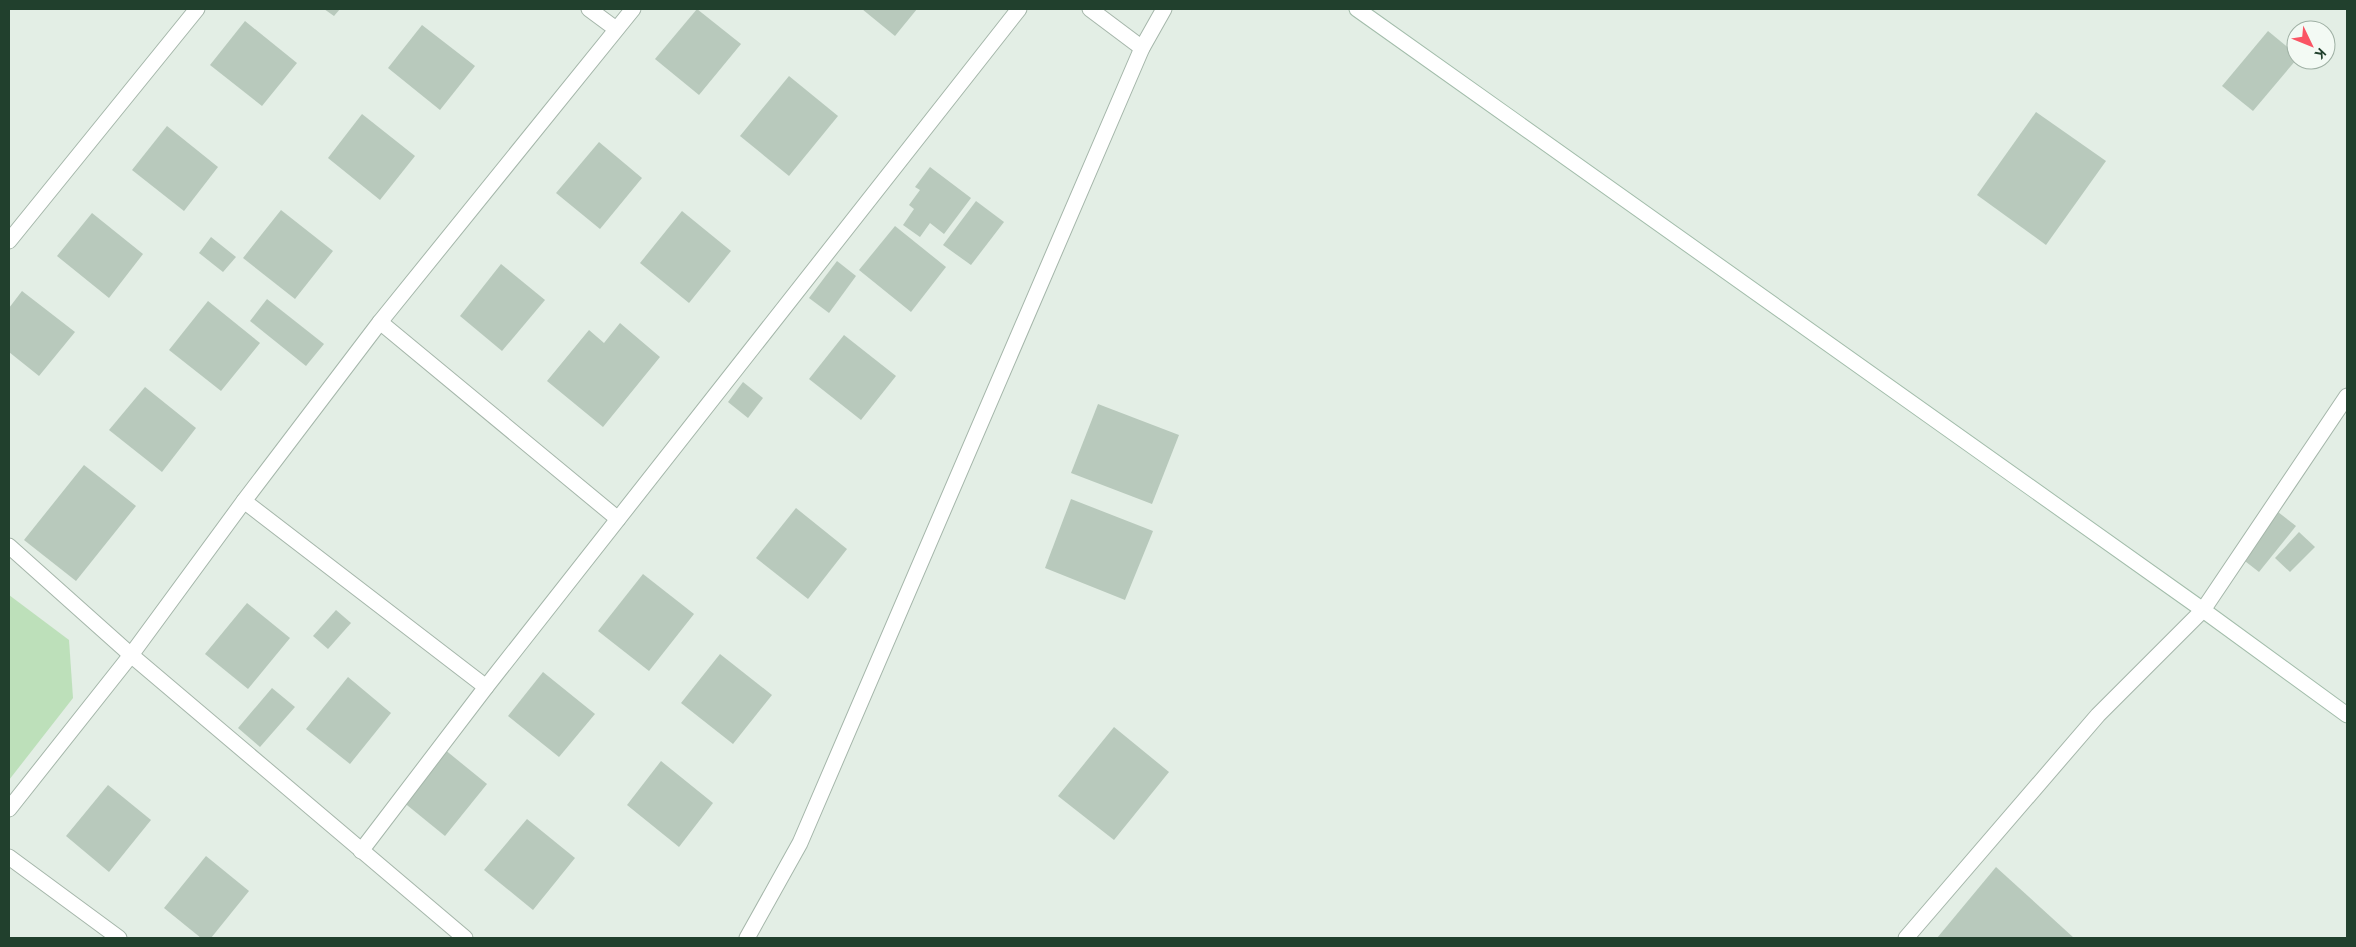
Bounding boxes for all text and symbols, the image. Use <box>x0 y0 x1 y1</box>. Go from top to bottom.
north arrow <box>2286 20 2336 70</box>
text: K <box>2311 44 2330 63</box>

